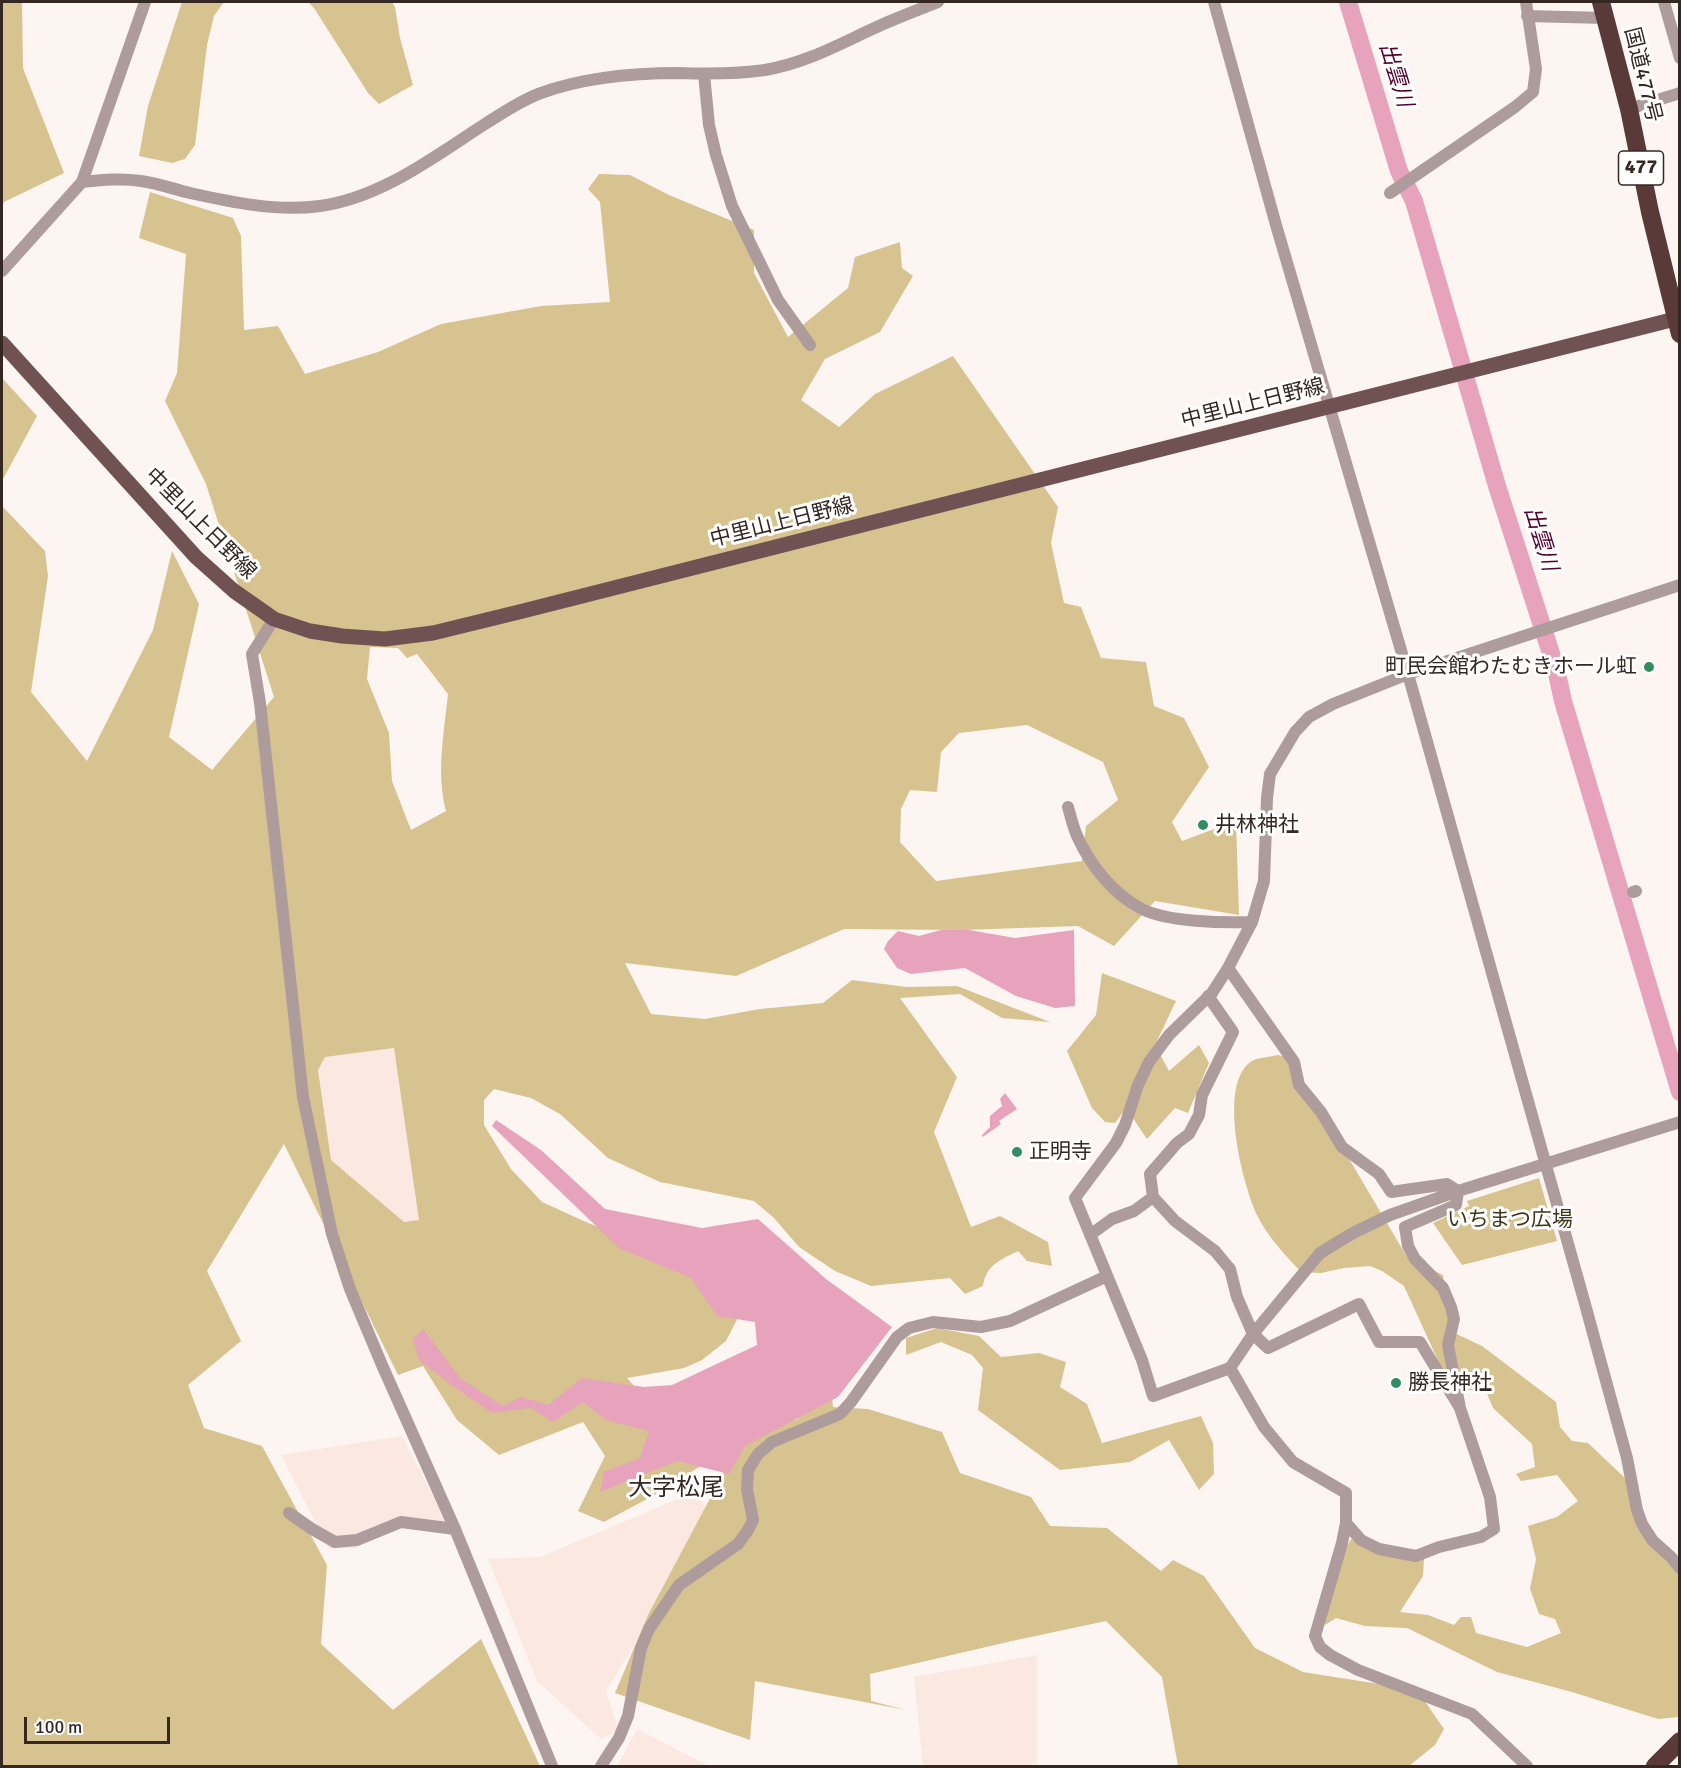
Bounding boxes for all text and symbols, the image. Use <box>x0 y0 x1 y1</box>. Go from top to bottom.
street label: 国道477号 <box>1618 25 1666 125</box>
water label: 出雲川 <box>1373 40 1417 110</box>
road number: 477 <box>1618 151 1664 185</box>
street label: 中里山上日野線 <box>1179 374 1327 434</box>
street label: 中里山上日野線 <box>139 463 261 585</box>
street label: 中里山上日野線 <box>708 493 856 553</box>
water label: 出雲川 <box>1518 504 1562 574</box>
place label: 町民会館わたむきホール虹 <box>1385 654 1637 680</box>
marker: 町民会館わたむきホール虹 <box>1642 660 1656 674</box>
place label: 井林神社 <box>1215 812 1299 838</box>
marker: 井林神社 <box>1196 818 1210 832</box>
place label: 正明寺 <box>1029 1139 1092 1165</box>
marker: 正明寺 <box>1010 1145 1024 1159</box>
park label: いちまつ広場 <box>1447 1207 1573 1233</box>
place label: 勝長神社 <box>1408 1370 1492 1396</box>
marker: 勝長神社 <box>1389 1376 1403 1390</box>
district label: 大字松尾 <box>628 1475 724 1503</box>
scale bar <box>27 1705 172 1743</box>
text: 100 m <box>35 1716 82 1738</box>

